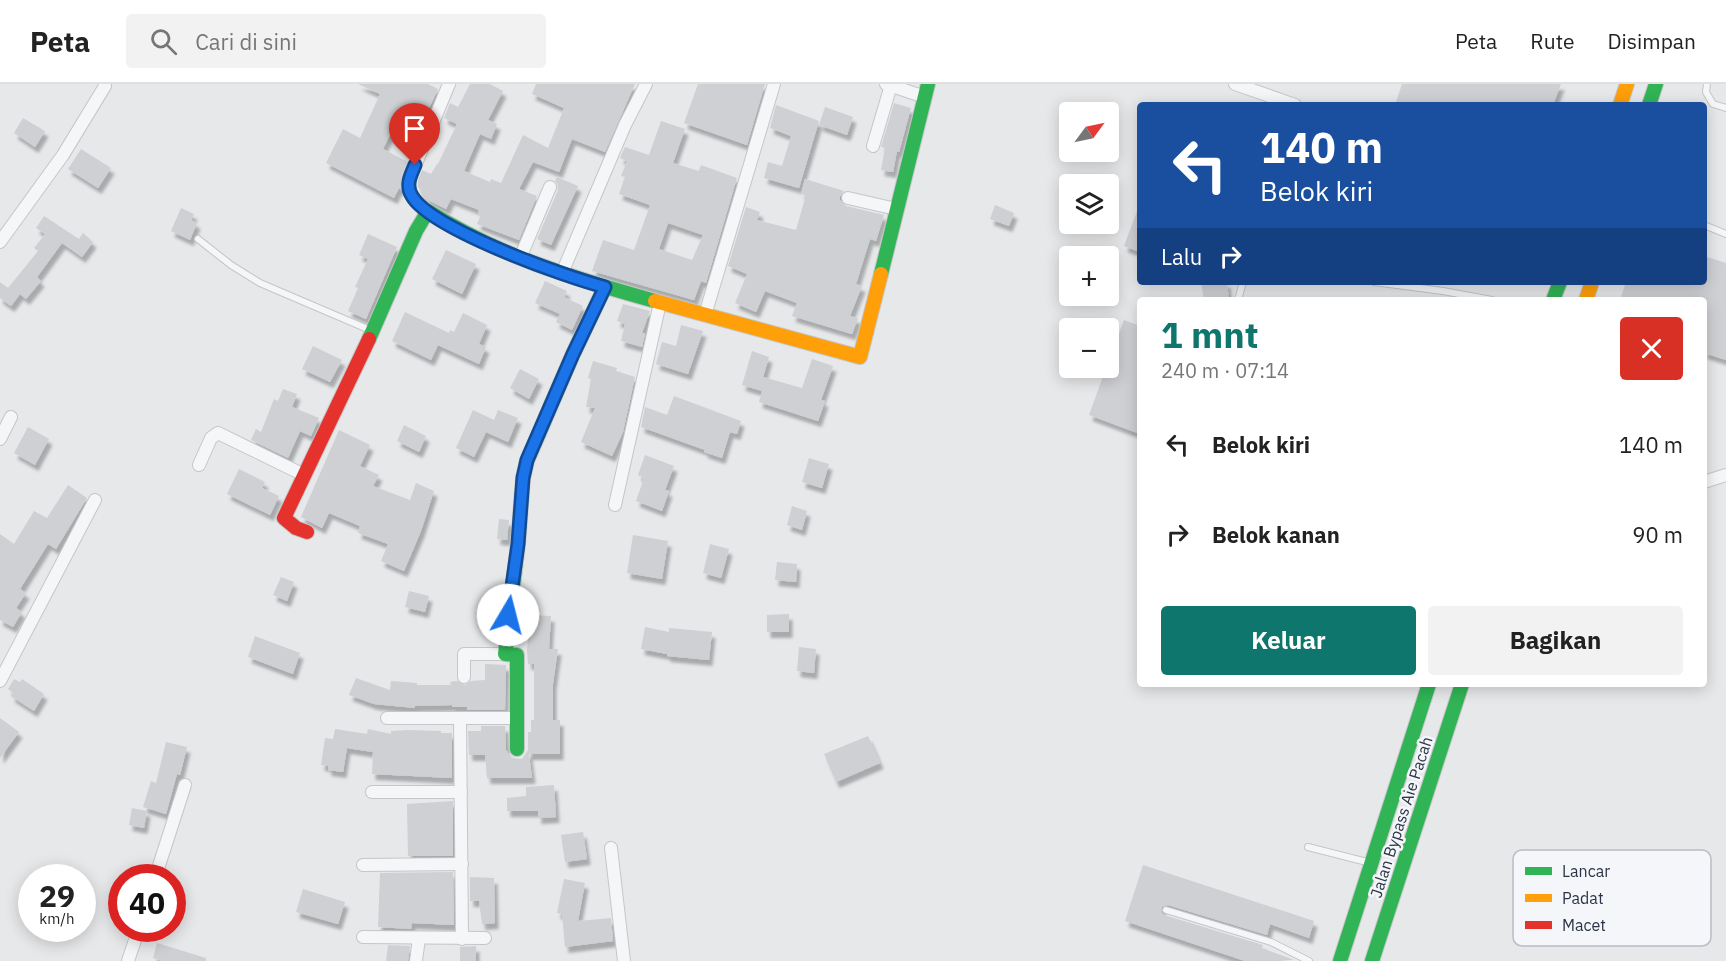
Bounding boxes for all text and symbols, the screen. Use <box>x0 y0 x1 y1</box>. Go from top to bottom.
search box <box>126 14 546 68</box>
text: Peta <box>30 23 90 60</box>
icon: search <box>147 25 180 58</box>
text: Cari di sini <box>195 27 297 56</box>
text: Peta <box>1455 27 1497 55</box>
text: Rute <box>1530 27 1575 55</box>
text: Disimpan <box>1608 27 1696 55</box>
north arrow <box>1059 102 1119 162</box>
map controls <box>1059 102 1119 378</box>
pin <box>389 103 440 165</box>
icon: arrive <box>398 112 431 145</box>
text: 140 m <box>1260 120 1383 175</box>
icon: left <box>1161 126 1239 204</box>
text: Belok kiri <box>1260 173 1373 208</box>
button: layers <box>1059 174 1119 234</box>
icon: right <box>1214 240 1247 273</box>
text: Lalu <box>1161 242 1202 271</box>
button: + <box>1059 246 1119 306</box>
text: 1 mnt <box>1161 311 1259 358</box>
button: close <box>1620 317 1683 380</box>
button: − <box>1059 318 1119 378</box>
text: 240 m · 07:14 <box>1161 357 1289 384</box>
icon: left <box>1161 428 1194 461</box>
text: Belok kiri <box>1212 430 1310 459</box>
text: 140 m <box>1619 430 1683 459</box>
icon: right <box>1161 518 1194 551</box>
text: Belok kanan <box>1212 520 1340 549</box>
text: 90 m <box>1632 520 1683 549</box>
position arrow <box>476 583 540 647</box>
button: Keluar <box>1161 606 1416 675</box>
button: Bagikan <box>1428 606 1683 675</box>
street label: Jalan Bypass Aie Pacah <box>1365 734 1437 900</box>
legend <box>1513 850 1711 946</box>
text: Lancar <box>1562 861 1610 881</box>
speed limit sign: 40 <box>108 864 186 942</box>
text: 29 <box>39 876 75 915</box>
text: Padat <box>1562 888 1604 908</box>
text: km/h <box>39 909 75 928</box>
text: Macet <box>1562 915 1606 935</box>

